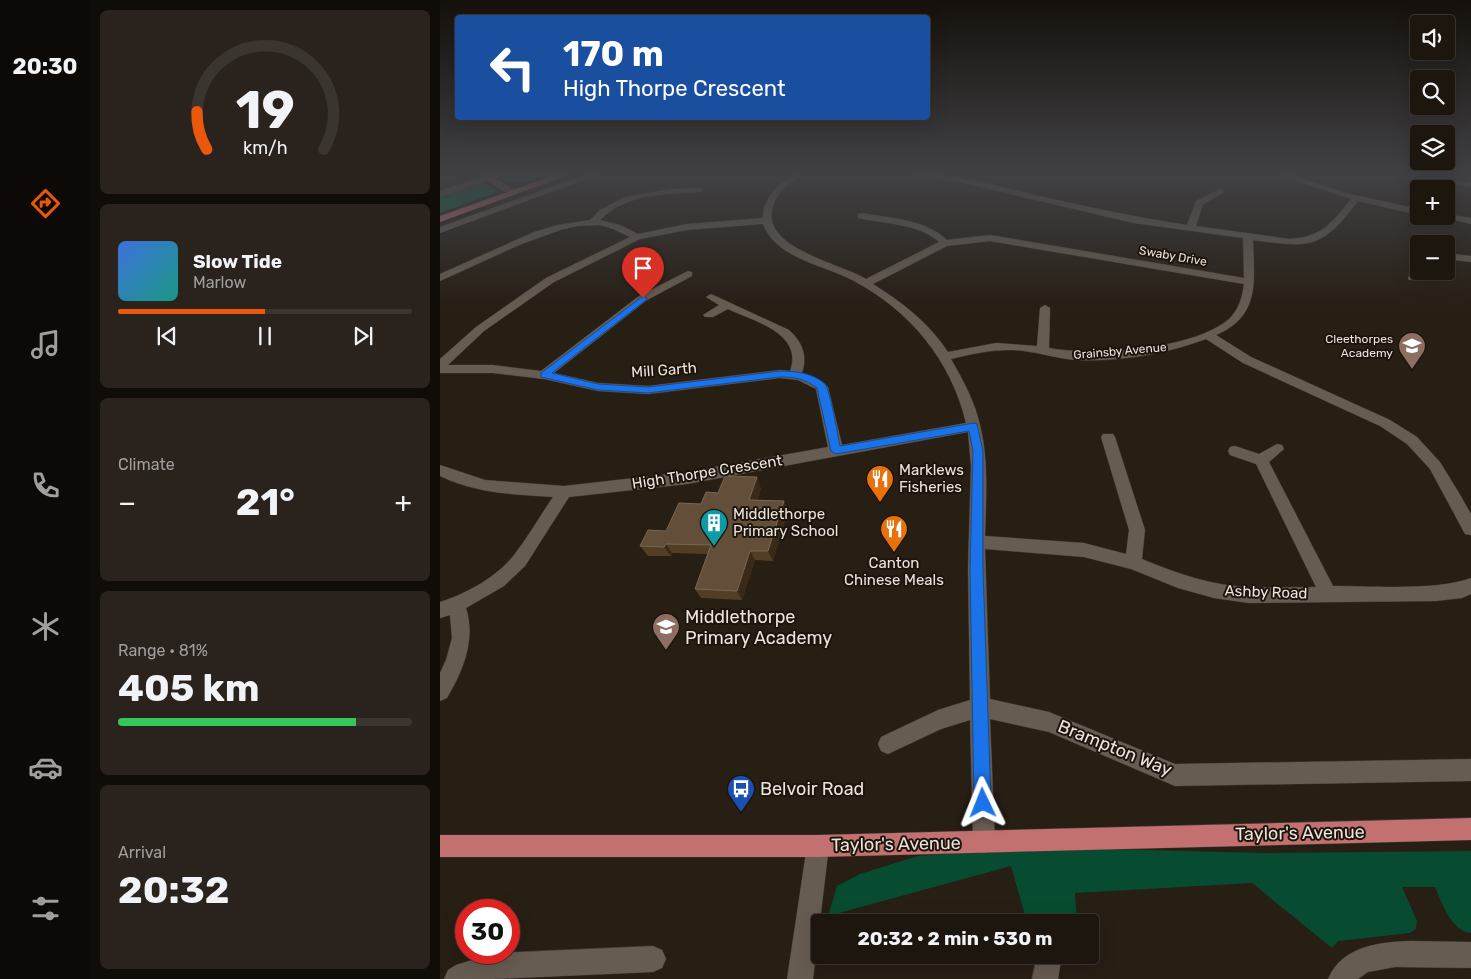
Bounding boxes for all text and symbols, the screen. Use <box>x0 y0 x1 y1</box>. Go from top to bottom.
map controls <box>1410 15 1455 280</box>
button: sound <box>1410 15 1455 60</box>
text: 170 m <box>563 33 664 75</box>
icon: left <box>480 35 545 100</box>
text: 20:30 <box>12 53 78 80</box>
button: search <box>1410 70 1455 115</box>
text: High Thorpe Crescent <box>563 75 785 102</box>
text: 19 <box>235 79 295 141</box>
button: layers <box>1410 125 1455 170</box>
text: km/h <box>243 137 287 158</box>
button: + <box>1410 180 1455 225</box>
icon: directions <box>28 186 63 221</box>
button: − <box>1410 235 1455 280</box>
street label: Swaby Drive <box>1138 243 1208 269</box>
pin <box>622 247 664 298</box>
text: Slow Tide <box>193 250 282 273</box>
icon: arrive <box>629 254 657 282</box>
text: Marlow <box>193 273 246 292</box>
icon: previous <box>153 322 181 350</box>
icon: pause <box>251 322 279 350</box>
icon: next <box>349 322 377 350</box>
icon: music <box>28 327 63 362</box>
school or university icon: Cleethorpes Academy <box>1397 331 1427 370</box>
place label: Cleethorpes Academy <box>1325 332 1393 360</box>
street label: Grainsby Avenue <box>1073 340 1167 362</box>
street label: Mill Garth <box>631 359 697 381</box>
street label: High Thorpe Crescent <box>631 451 783 493</box>
text: Climate <box>118 455 175 474</box>
place label: Marklews Fisheries <box>899 461 964 496</box>
restaurant icon: Marklews Fisheries <box>865 464 895 503</box>
icon: phone <box>28 468 63 503</box>
text: 21° <box>236 479 295 525</box>
text: − <box>118 486 136 519</box>
text: + <box>395 486 412 519</box>
place label: Middlethorpe Primary School <box>733 505 838 540</box>
building icon: Middlethorpe Primary School <box>699 508 729 547</box>
restaurant icon: Canton Chinese Meals <box>879 514 909 553</box>
place label: Canton Chinese Meals <box>844 554 944 589</box>
street label: Ashby Road <box>1224 582 1308 602</box>
place label: Middlethorpe Primary Academy <box>685 606 832 649</box>
icon: climate <box>28 609 63 644</box>
school or university icon: Middlethorpe Primary Academy <box>651 612 681 651</box>
text: Range · 81% <box>118 641 208 660</box>
text: 405 km <box>118 665 259 711</box>
street label: Brampton Way <box>1055 715 1175 781</box>
icon: car <box>28 750 63 785</box>
bus stop icon: Belvoir Road <box>726 774 756 813</box>
position arrow <box>956 776 1008 828</box>
place label: Belvoir Road <box>760 778 864 800</box>
street label: Taylor's Avenue <box>1235 821 1365 845</box>
street label: Taylor's Avenue <box>831 832 961 856</box>
text: Arrival <box>118 843 166 862</box>
text: 20:32 <box>118 867 229 913</box>
icon: filters <box>28 891 63 926</box>
speed limit sign: 30 <box>455 899 520 964</box>
text: 20:32 · 2 min · 530 m <box>857 927 1053 950</box>

